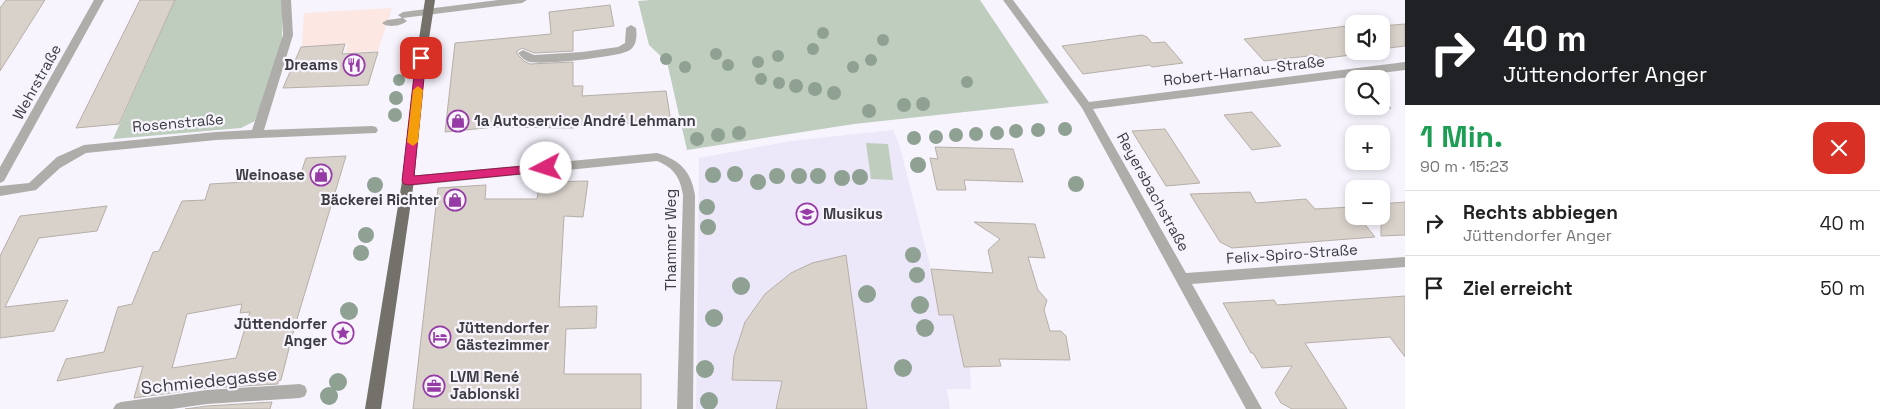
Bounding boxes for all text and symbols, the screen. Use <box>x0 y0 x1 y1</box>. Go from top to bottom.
map controls <box>1345 15 1390 225</box>
button: sound <box>1345 15 1390 60</box>
text: 40 m <box>1503 17 1587 61</box>
icon: right <box>1420 20 1485 85</box>
pin <box>400 37 442 79</box>
street label: Wehrstraße <box>8 41 65 123</box>
icon: arrive <box>407 44 435 72</box>
street label: Robert-Harnau-Straße <box>1162 51 1326 90</box>
restaurant icon: Dreams <box>342 53 366 77</box>
place label: Dreams <box>284 55 338 74</box>
text: Jüttendorfer Anger <box>1503 60 1707 88</box>
button: search <box>1345 70 1390 115</box>
street label: Rosenstraße <box>131 109 225 136</box>
shop icon: 1a Autoservice André Lehmann <box>446 109 470 133</box>
place label: 1a Autoservice André Lehmann <box>474 111 696 130</box>
text: 1 Min. <box>1420 117 1503 156</box>
button: close <box>1813 122 1865 174</box>
button: + <box>1345 125 1390 170</box>
street label: Reyersbachstraße <box>1113 129 1194 255</box>
position arrow <box>519 141 571 193</box>
text: 90 m · 15:23 <box>1420 156 1509 177</box>
shop icon: Weinoase <box>309 163 333 187</box>
place label: Weinoase <box>235 165 305 184</box>
button: − <box>1345 180 1390 225</box>
shop icon: Bäckerei Richter <box>443 188 467 212</box>
street label: Thammer Weg <box>661 189 680 291</box>
place label: Bäckerei Richter <box>320 190 439 209</box>
text: Rechts abbiegen <box>1463 200 1618 225</box>
school or university icon: Musikus <box>795 202 819 226</box>
place label: Musikus <box>823 204 883 223</box>
icon: right <box>1420 209 1448 237</box>
text: 40 m <box>1820 211 1865 236</box>
text: Jüttendorfer Anger <box>1463 225 1612 246</box>
street label: Felix-Spiro-Straße <box>1226 239 1359 268</box>
icon: arrive <box>1420 274 1448 302</box>
text: Ziel erreicht <box>1463 276 1573 301</box>
text: 50 m <box>1820 276 1865 301</box>
place label: Jüttendorfer Anger <box>234 314 327 350</box>
place label: Jüttendorfer Gästezimmer <box>456 318 549 354</box>
place icon: Jüttendorfer Anger <box>331 321 355 345</box>
hotel icon: Jüttendorfer Gästezimmer <box>428 325 452 349</box>
street label: Schmiedegasse <box>140 362 278 399</box>
place label: LVM René Jablonski <box>450 367 520 403</box>
office icon: LVM René Jablonski <box>422 374 446 398</box>

